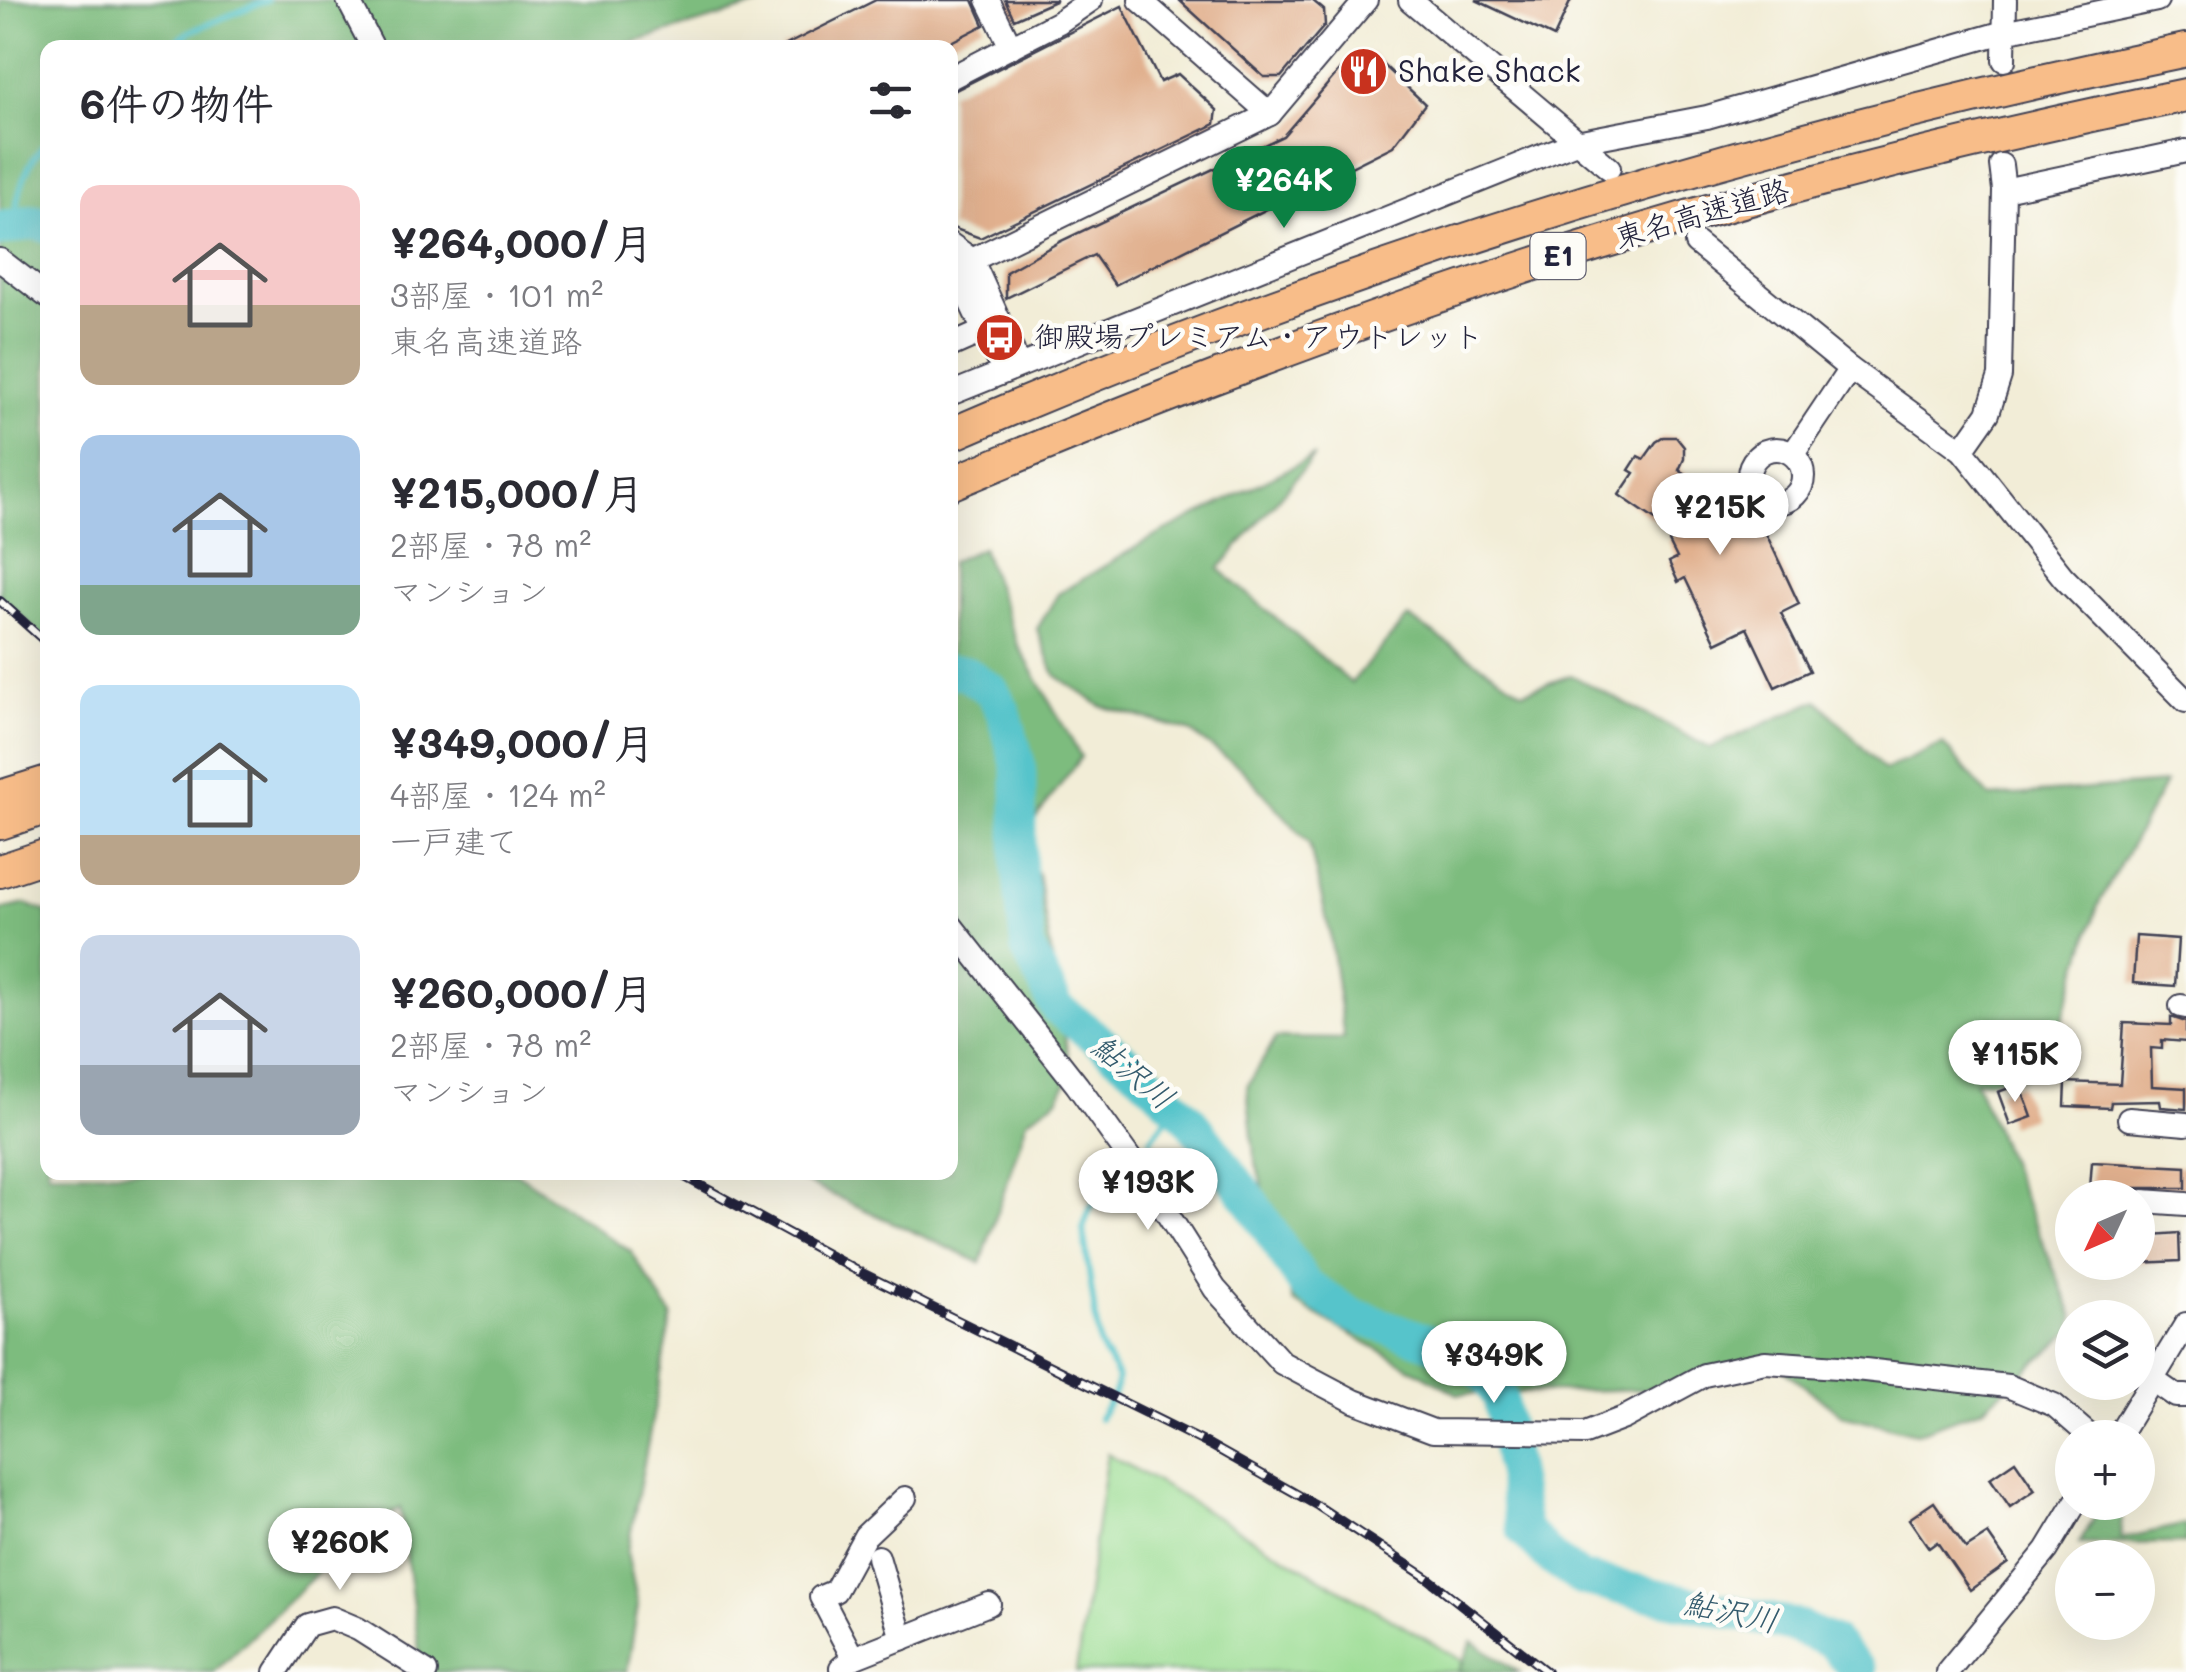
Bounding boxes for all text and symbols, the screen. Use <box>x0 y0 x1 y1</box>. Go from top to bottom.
restaurant icon: Shake Shack <box>1337 46 1389 98</box>
place label: Shake Shack <box>1398 50 1581 90</box>
icon: filters <box>863 73 918 128</box>
text: 6件の物件 <box>80 75 273 130</box>
pin: ¥264K <box>1214 146 1354 231</box>
text: ¥264K <box>1234 157 1334 199</box>
street label: 東名高速道路 <box>1609 168 1793 256</box>
text: ¥264,000/月 <box>390 214 653 269</box>
icon: home <box>160 225 280 345</box>
road number: E1 <box>1530 233 1586 279</box>
text: 3部屋 · 101 m² <box>390 273 603 315</box>
bus stop icon: 御殿場プレミアム・アウトレット <box>973 311 1025 363</box>
place label: 御殿場プレミアム・アウトレット <box>1034 315 1483 355</box>
text: 東名高速道路 <box>390 319 582 361</box>
text: ¥215,000/月 <box>390 464 645 519</box>
pin: ¥215K <box>1650 473 1790 558</box>
icon: home <box>160 475 280 595</box>
text: ¥215K <box>1674 484 1766 526</box>
text: 2部屋 · 78 m² <box>390 523 591 565</box>
text: マンション <box>390 569 549 611</box>
text: ¥349,000/月 <box>390 714 655 769</box>
icon: home <box>160 725 280 845</box>
text: 4部屋 · 124 m² <box>390 773 606 815</box>
text: 一戸建て <box>390 819 518 861</box>
text: ¥260,000/月 <box>390 964 654 1019</box>
icon: home <box>160 975 280 1095</box>
pin: ¥115K <box>1945 1020 2085 1105</box>
text: 2部屋 · 78 m² <box>390 1023 591 1065</box>
water label: 鮎沢川 <box>1084 1024 1185 1117</box>
text: ¥115K <box>1970 1031 2060 1073</box>
text: マンション <box>390 1069 549 1111</box>
pin: ¥193K <box>1078 1148 1218 1233</box>
text: ¥193K <box>1101 1159 1195 1201</box>
north arrow <box>2055 1180 2155 1280</box>
map controls <box>2055 1180 2155 1640</box>
button: layers <box>2055 1300 2155 1400</box>
pin: ¥349K <box>1424 1321 1564 1406</box>
text: ¥349K <box>1444 1332 1544 1374</box>
button: + <box>2055 1420 2155 1520</box>
pin: ¥260K <box>270 1508 410 1593</box>
text: ¥260K <box>290 1519 390 1561</box>
button: − <box>2055 1540 2155 1640</box>
water label: 鮎沢川 <box>1680 1580 1783 1641</box>

